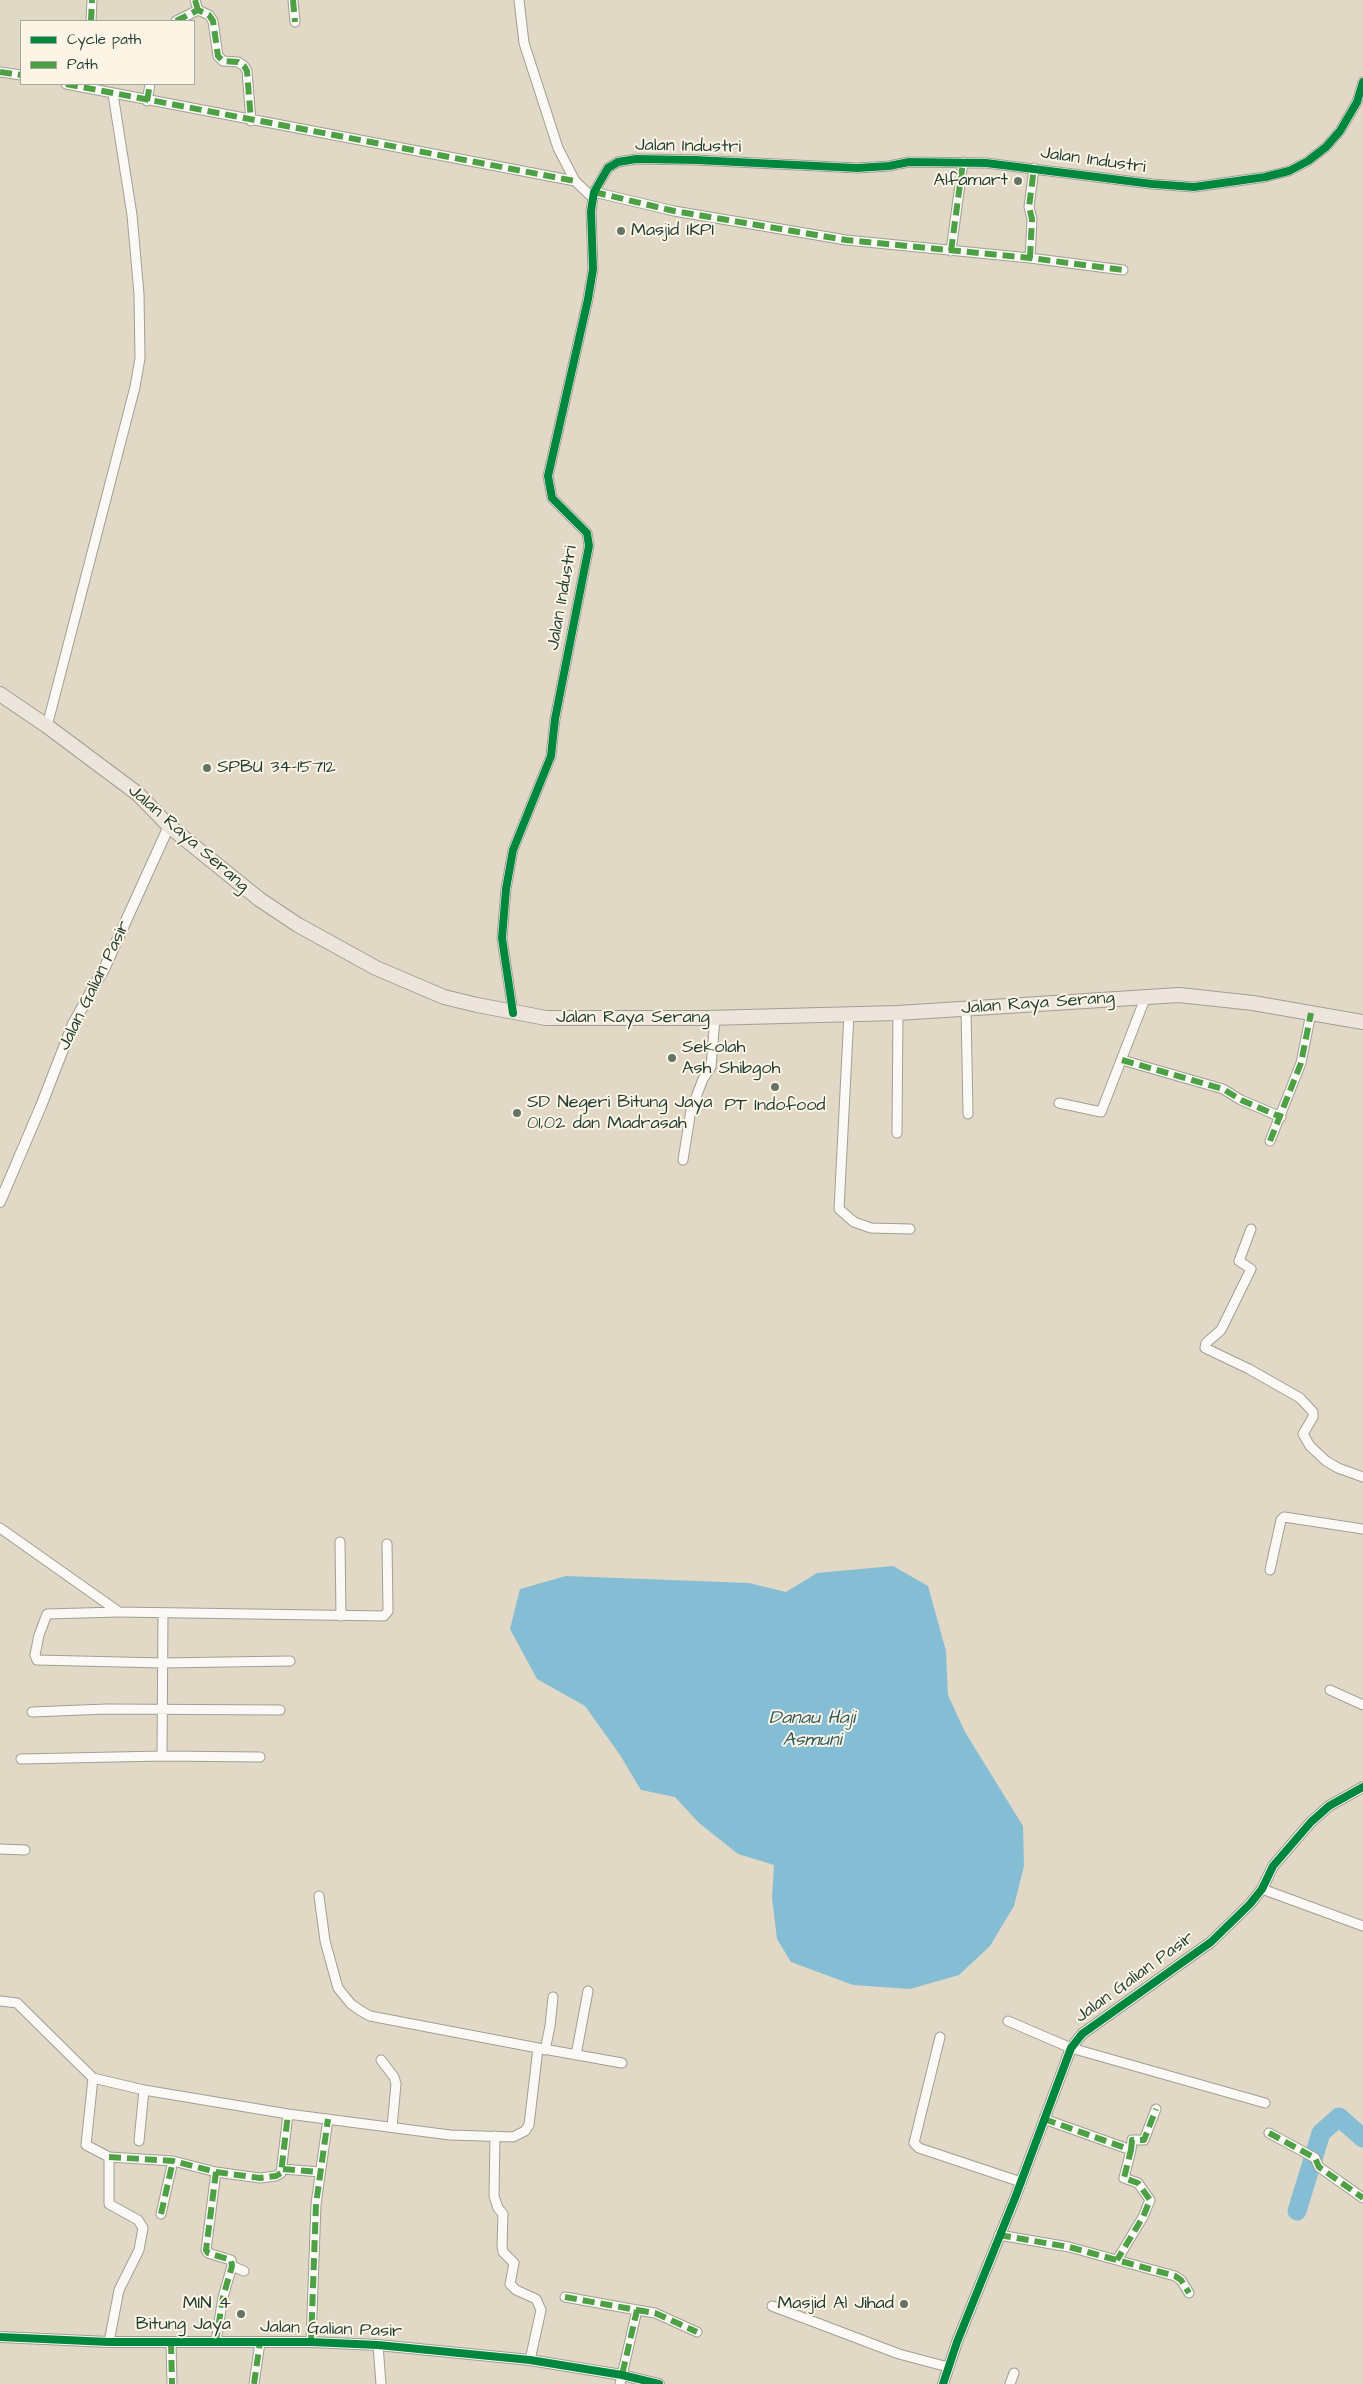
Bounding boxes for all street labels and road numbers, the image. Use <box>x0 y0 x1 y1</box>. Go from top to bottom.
street label: Jalan Industri <box>635 135 741 159</box>
street label: Jalan Industri <box>1039 143 1147 179</box>
street label: Jalan Industri <box>543 544 583 652</box>
street label: Jalan Raya Serang <box>123 780 253 898</box>
street label: Jalan Galian Pasir <box>54 918 136 1054</box>
street label: Jalan Raya Serang <box>961 988 1115 1020</box>
street label: Jalan Raya Serang <box>556 1007 710 1029</box>
street label: Jalan Galian Pasir <box>1071 1928 1199 2028</box>
street label: Jalan Galian Pasir <box>260 2317 402 2343</box>

